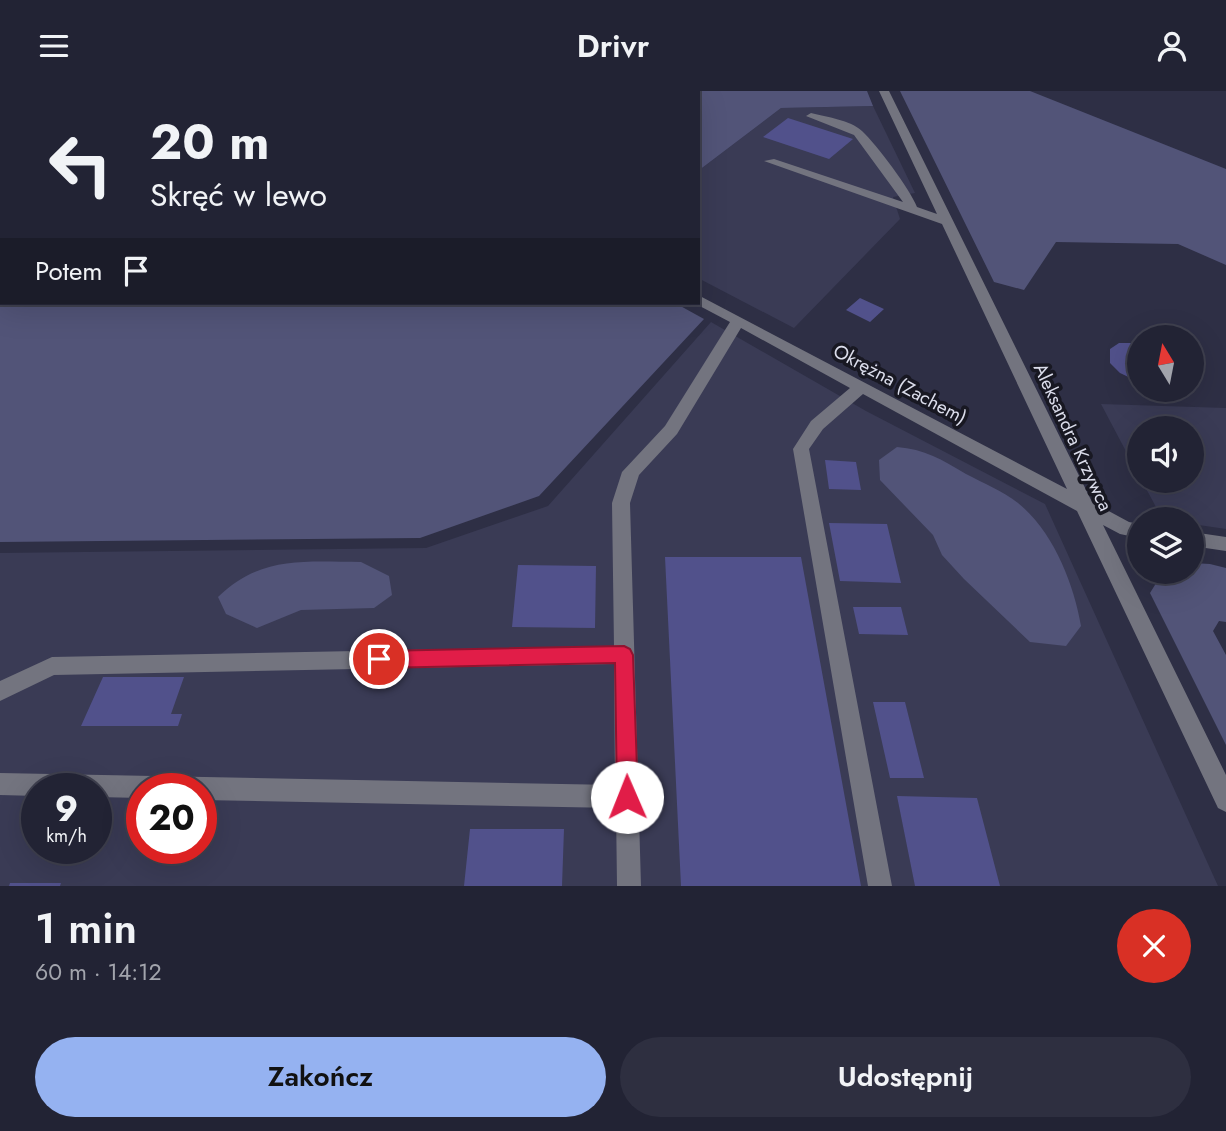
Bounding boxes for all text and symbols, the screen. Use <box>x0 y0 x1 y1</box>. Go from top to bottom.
text: Drivr <box>577 23 649 69</box>
icon: menu <box>35 27 73 65</box>
icon: person <box>1153 27 1191 65</box>
text: 20 m <box>150 107 269 177</box>
icon: left <box>35 119 126 210</box>
text: Skręć w lewo <box>150 172 327 218</box>
text: Potem <box>35 252 103 290</box>
icon: arrive <box>117 252 155 290</box>
north arrow <box>1127 325 1204 403</box>
map controls <box>1127 325 1204 584</box>
street label: Okrężna (Zachem) <box>828 337 972 431</box>
street label: Aleksandra Krzywca <box>1027 358 1119 516</box>
button: sound <box>1127 416 1204 493</box>
button: layers <box>1127 507 1204 584</box>
pin <box>349 629 409 689</box>
icon: arrive <box>360 640 398 678</box>
position arrow <box>590 760 664 834</box>
speed limit sign: 20 <box>126 773 217 864</box>
text: 9 <box>55 784 78 834</box>
text: km/h <box>46 823 87 849</box>
text: 1 min <box>35 898 137 959</box>
button: close <box>1117 909 1191 983</box>
text: 60 m · 14:12 <box>35 955 162 989</box>
button: Zakończ <box>35 1037 606 1117</box>
button: Udostępnij <box>620 1037 1191 1117</box>

